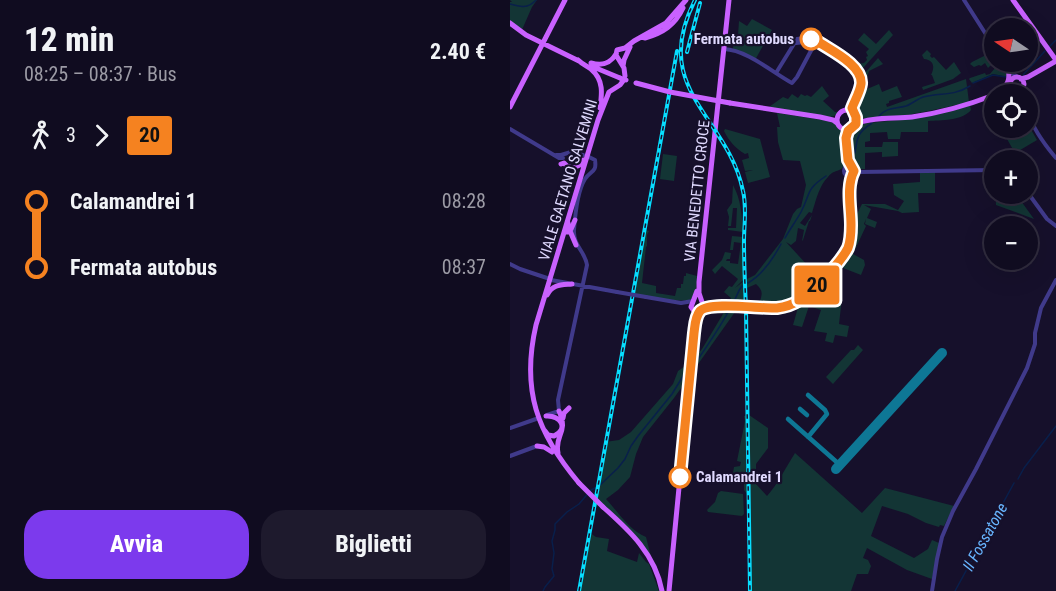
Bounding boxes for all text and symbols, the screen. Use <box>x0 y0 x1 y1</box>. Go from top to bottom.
north arrow <box>984 18 1038 72</box>
map controls <box>984 18 1038 270</box>
text: 12 min <box>24 20 114 59</box>
marker: Fermata autobus <box>800 28 822 50</box>
place label: Fermata autobus <box>694 30 794 48</box>
text: 2.40 € <box>430 39 486 64</box>
text: 08:25 – 08:37 · Bus <box>24 62 177 86</box>
button: locate <box>984 84 1038 138</box>
street label: VIALE GAETANO SALVEMINI <box>535 97 601 263</box>
icon: walk <box>24 119 57 152</box>
icon: forward <box>85 119 118 152</box>
street label: VIA BENEDETTO CROCE <box>681 119 713 263</box>
text: 3 <box>66 123 76 147</box>
text: 20 <box>139 123 160 147</box>
button: + <box>984 150 1038 204</box>
text: Calamandrei 1 <box>70 189 197 214</box>
text: 08:28 <box>442 189 486 213</box>
button: − <box>984 216 1038 270</box>
text: Fermata autobus <box>70 255 217 280</box>
text: 08:37 <box>442 255 486 279</box>
line badge: 20 <box>790 266 844 304</box>
text: 20 <box>806 273 828 297</box>
marker: Calamandrei 1 <box>669 466 691 488</box>
place label: Calamandrei 1 <box>696 468 782 486</box>
water label: Il Fossatone <box>959 500 1011 574</box>
button: Avvia <box>24 510 249 579</box>
button: Biglietti <box>261 510 486 579</box>

